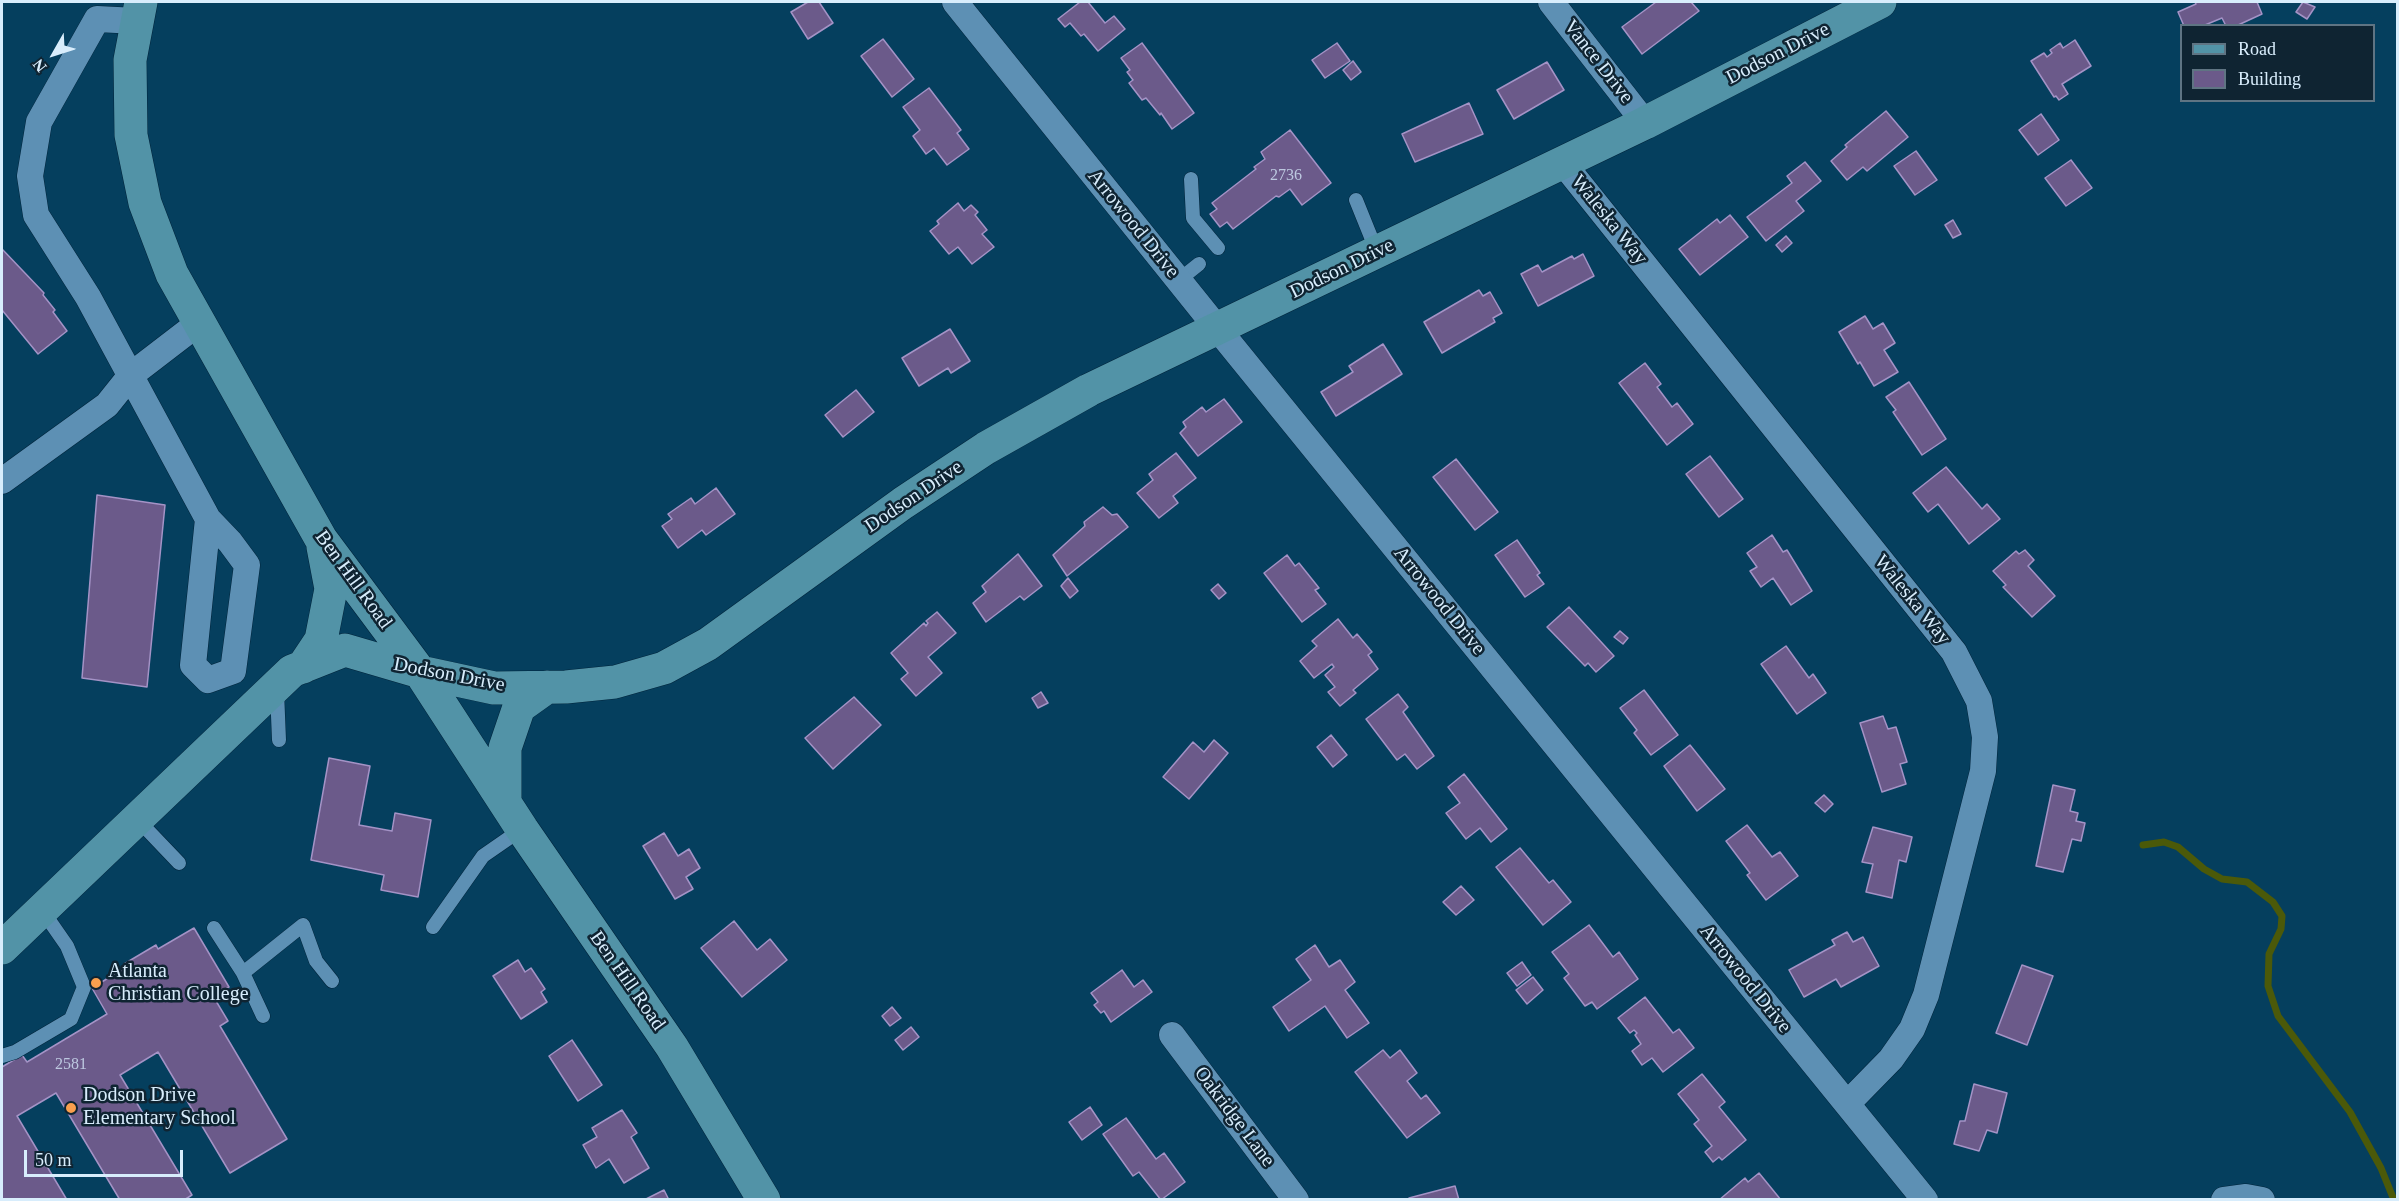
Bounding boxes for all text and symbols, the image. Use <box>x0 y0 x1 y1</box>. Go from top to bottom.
street label: Vance Drive <box>1558 15 1638 109</box>
street label: Dodson Drive <box>1722 18 1834 90</box>
north arrow <box>24 24 84 84</box>
legend <box>2180 24 2375 102</box>
text: Road <box>2238 39 2276 59</box>
text: N <box>29 56 50 75</box>
text: Building <box>2238 69 2301 89</box>
street label: Arrowood Drive <box>1082 165 1184 283</box>
house number: 2736 <box>1270 166 1302 186</box>
street label: Waleska Way <box>1566 170 1652 270</box>
street label: Dodson Drive <box>1286 233 1398 305</box>
street label: Dodson Drive <box>861 456 967 538</box>
street label: Ben Hill Road <box>309 526 397 634</box>
street label: Arrowood Drive <box>1388 542 1490 660</box>
street label: Waleska Way <box>1869 550 1955 650</box>
street label: Dodson Drive <box>391 652 507 698</box>
street label: Arrowood Drive <box>1694 920 1796 1038</box>
street label: Ben Hill Road <box>584 927 670 1035</box>
place label: Atlanta Christian College <box>108 960 249 1007</box>
marker: Atlanta Christian College <box>89 976 103 990</box>
house number: 2581 <box>55 1055 87 1075</box>
street label: Oakridge Lane <box>1188 1062 1280 1172</box>
place label: Dodson Drive Elementary School <box>83 1084 236 1131</box>
marker: Dodson Drive Elementary School <box>64 1101 78 1115</box>
scale bar <box>27 1138 186 1176</box>
text: 50 m <box>35 1150 72 1170</box>

